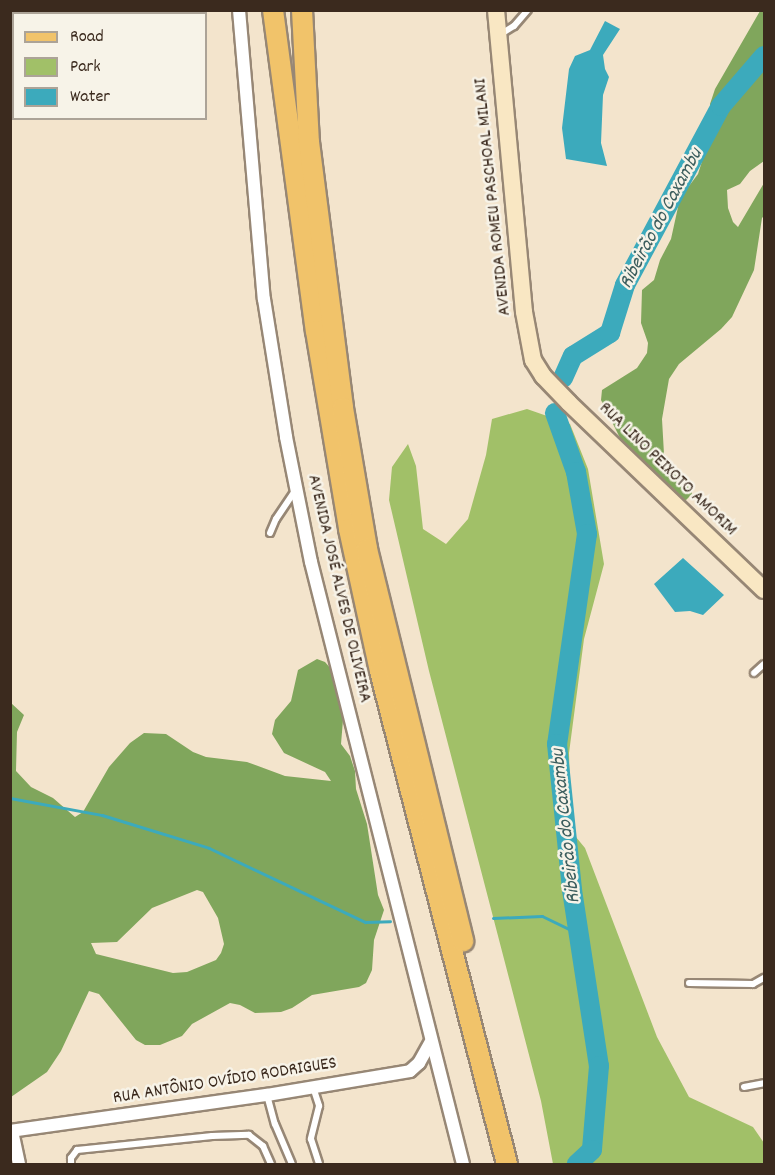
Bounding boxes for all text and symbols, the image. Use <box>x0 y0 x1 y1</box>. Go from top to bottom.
legend <box>12 12 207 120</box>
text: Road <box>70 25 104 50</box>
text: Park <box>70 55 101 80</box>
street label: AVENIDA ROMEU PASCHOAL MILANI <box>471 77 517 317</box>
text: Water <box>70 85 110 110</box>
water label: Ribeirão do Caxambu <box>615 145 709 293</box>
street label: RUA LINO PEIXOTO AMORIM <box>593 398 741 542</box>
street label: AVENIDA JOSÉ ALVES DE OLIVEIRA <box>301 473 375 705</box>
water label: Ribeirão do Caxambu <box>547 748 587 904</box>
street label: RUA ANTÔNIO OVÍDIO RODRIGUES <box>112 1054 338 1110</box>

